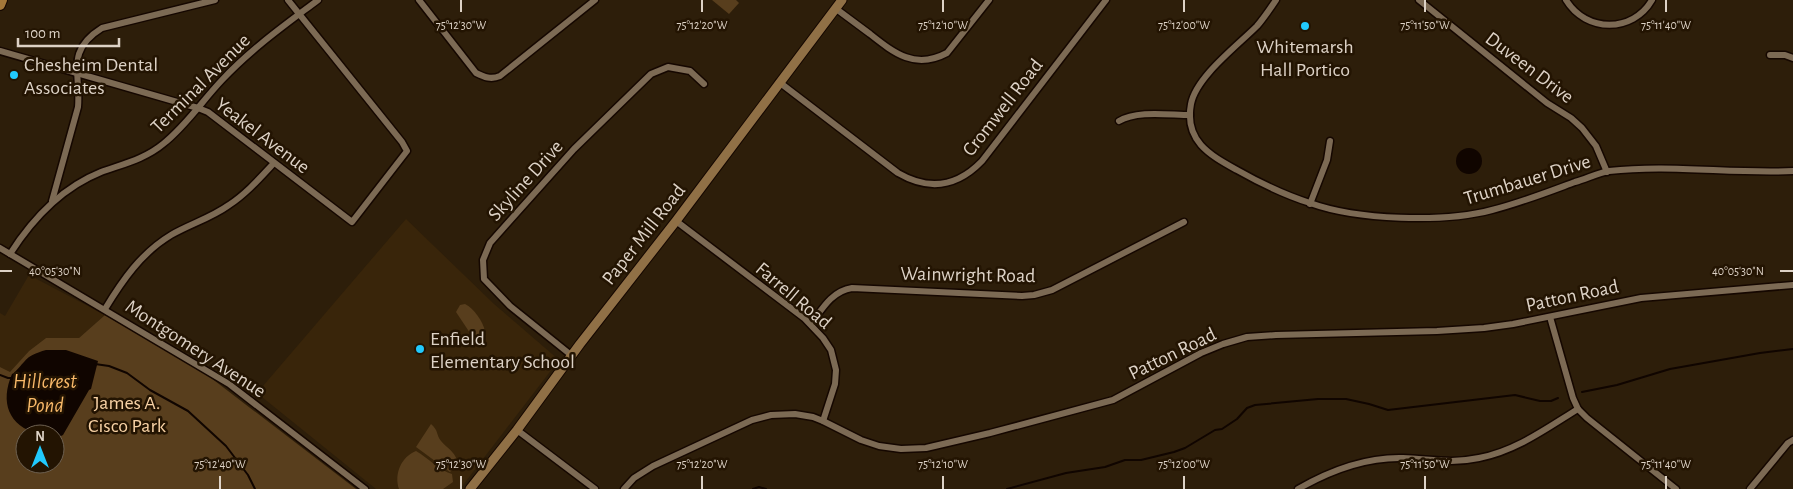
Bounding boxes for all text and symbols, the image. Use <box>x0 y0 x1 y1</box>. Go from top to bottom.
scale bar <box>18 15 119 47</box>
text: 75°12'30"W <box>436 19 487 31</box>
text: 75°12'20"W <box>676 19 728 31</box>
text: 75°12'10"W <box>918 19 968 31</box>
text: 75°12'00"W <box>1158 19 1210 31</box>
text: 75°11'50"W <box>1400 19 1450 31</box>
text: 75°11'40"W <box>1641 19 1691 31</box>
marker: Whitemarsh Hall Portico <box>1299 20 1311 32</box>
text: 100 m <box>25 26 60 41</box>
street label: Duveen Drive <box>1482 28 1577 107</box>
street label: Terminal Avenue <box>147 30 254 137</box>
place label: Whitemarsh Hall Portico <box>1256 37 1354 80</box>
place label: Chesheim Dental Associates <box>24 55 158 98</box>
street label: Cromwell Road <box>959 55 1047 160</box>
marker: Chesheim Dental Associates <box>8 69 20 81</box>
street label: Yeakel Avenue <box>212 94 313 178</box>
street label: Skyline Drive <box>484 136 567 225</box>
street label: Trumbauer Drive <box>1462 151 1593 209</box>
street label: Paper Mill Road <box>598 180 689 289</box>
street label: Farrell Road <box>752 258 835 333</box>
street label: Wainwright Road <box>900 264 1036 286</box>
text: 40°05'30"N <box>29 265 81 277</box>
text: 40°05'30"N <box>1712 265 1764 277</box>
street label: Patton Road <box>1524 276 1621 316</box>
street label: Montgomery Avenue <box>122 296 269 402</box>
street label: Patton Road <box>1126 324 1219 384</box>
place label: Enfield Elementary School <box>430 329 575 372</box>
marker: Enfield Elementary School <box>414 343 426 355</box>
water label: Hillcrest Pond <box>13 371 77 416</box>
park label: James A. Cisco Park <box>88 393 166 436</box>
north arrow <box>15 424 65 474</box>
text: N <box>35 430 45 444</box>
text: 75°12'40"W <box>194 458 246 470</box>
text: 75°12'30"W <box>436 458 487 470</box>
text: 75°12'20"W <box>676 458 728 470</box>
text: 75°12'10"W <box>918 458 968 470</box>
text: 75°12'00"W <box>1158 458 1210 470</box>
text: 75°11'50"W <box>1400 458 1450 470</box>
text: 75°11'40"W <box>1641 458 1691 470</box>

